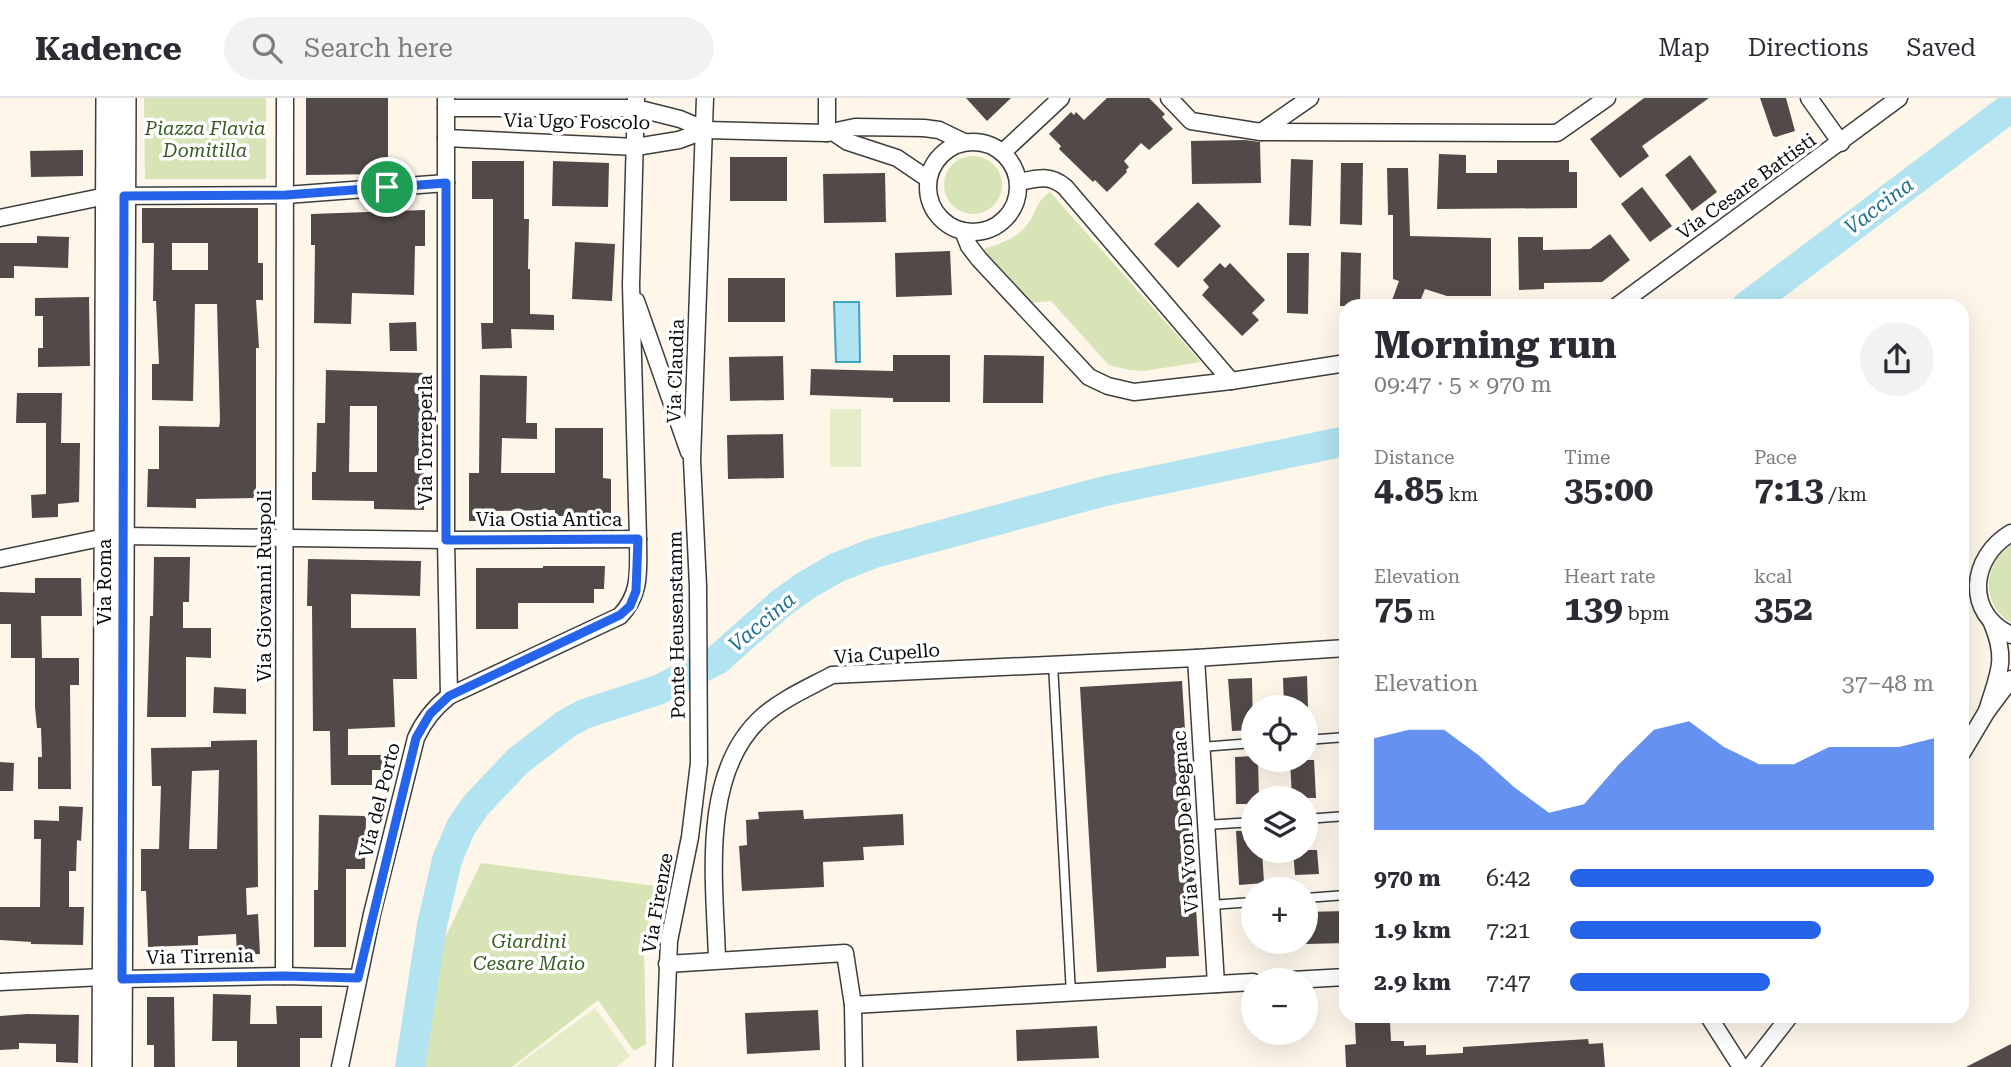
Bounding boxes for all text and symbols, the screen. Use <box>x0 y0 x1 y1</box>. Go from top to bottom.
search box <box>224 17 714 80</box>
text: Kadence <box>35 29 182 68</box>
icon: search <box>248 29 286 67</box>
text: Search here <box>304 33 453 63</box>
text: Map <box>1658 34 1710 62</box>
text: Directions <box>1748 34 1868 62</box>
text: Saved <box>1906 34 1976 62</box>
street label: Via Ugo Foscolo <box>504 109 650 134</box>
park label: Piazza Flavia Domitilla <box>144 117 265 162</box>
street label: Via Cesare Battisti <box>1672 128 1820 245</box>
pin <box>357 157 417 217</box>
icon: arrive <box>368 168 406 206</box>
water label: Vaccina <box>1840 172 1918 240</box>
street label: Via Claudia <box>662 318 689 424</box>
button: share <box>1860 322 1934 396</box>
text: Morning run <box>1374 323 1617 367</box>
text: 09:47 · 5 × 970 m <box>1374 371 1552 398</box>
street label: Via Torreperla <box>414 374 437 505</box>
text: Distance <box>1374 446 1454 469</box>
text: Time <box>1564 446 1611 469</box>
text: Pace <box>1754 446 1797 469</box>
text: 4.85 <box>1374 469 1444 510</box>
text: 35:00 <box>1564 469 1653 510</box>
text: 7:13 <box>1754 469 1824 510</box>
text: km <box>1444 483 1478 506</box>
text: /km <box>1824 483 1867 506</box>
street label: Via Giovanni Ruspoli <box>253 490 276 682</box>
street label: Via Ostia Antica <box>476 508 623 531</box>
street label: Ponte Heusenstamm <box>663 531 690 719</box>
street label: Via Roma <box>93 538 116 625</box>
text: Elevation <box>1374 565 1460 588</box>
text: Heart rate <box>1564 565 1655 588</box>
text: kcal <box>1754 565 1792 588</box>
water label: Vaccina <box>724 587 800 657</box>
text: 75 <box>1374 588 1413 629</box>
text: 139 <box>1564 588 1623 629</box>
text: 352 <box>1754 588 1813 629</box>
text: m <box>1413 602 1435 625</box>
text: bpm <box>1623 602 1670 625</box>
street label: Via Cupello <box>833 638 941 669</box>
text: Elevation <box>1374 670 1478 697</box>
text: 37–48 m <box>1842 670 1934 697</box>
map controls <box>1241 695 1318 1045</box>
button: locate <box>1241 695 1318 772</box>
street label: Via Yvon De Begnac <box>1168 730 1203 914</box>
street label: Via del Porto <box>354 740 405 860</box>
button: layers <box>1241 786 1318 863</box>
street label: Via Firenze <box>637 851 678 955</box>
text: 970 m <box>1374 865 1441 892</box>
text: 6:42 <box>1486 865 1531 892</box>
button: + <box>1241 877 1318 954</box>
text: 1.9 km <box>1374 917 1451 944</box>
text: 7:21 <box>1486 917 1531 944</box>
park label: Giardini Cesare Maio <box>473 930 585 975</box>
street label: Via Tirrenia <box>146 944 255 969</box>
button: − <box>1241 968 1318 1045</box>
text: 2.9 km <box>1374 969 1451 996</box>
text: 7:47 <box>1486 969 1531 996</box>

